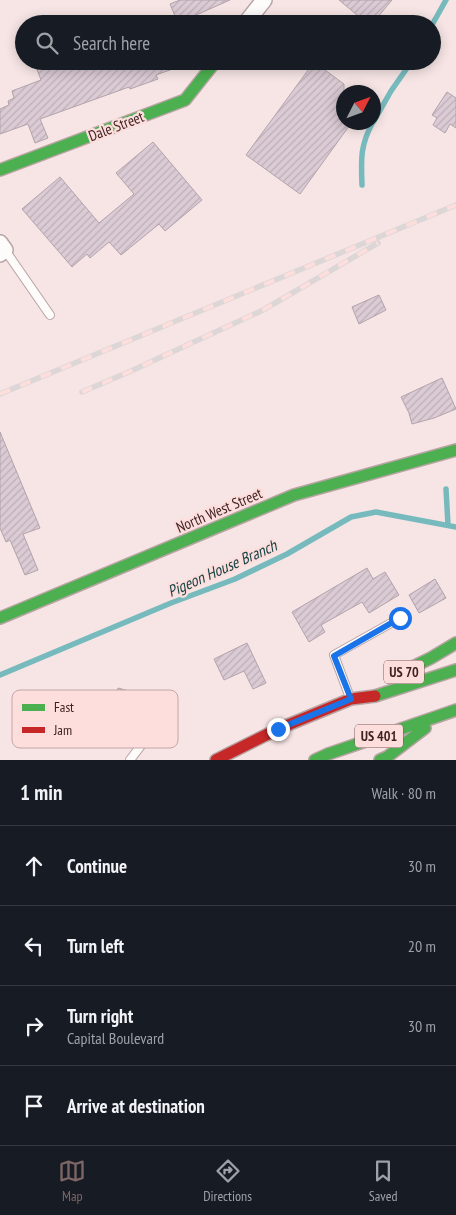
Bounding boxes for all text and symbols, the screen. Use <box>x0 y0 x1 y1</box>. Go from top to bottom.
search box <box>15 15 441 70</box>
icon: search <box>33 29 61 57</box>
text: Search here <box>73 31 150 55</box>
north arrow <box>336 85 381 130</box>
street label: Dale Street <box>86 107 146 145</box>
street label: North West Street <box>173 483 265 537</box>
water label: Pigeon House Branch <box>164 535 281 601</box>
route start <box>389 607 412 630</box>
road number: US 70 <box>384 660 424 684</box>
legend <box>12 690 178 748</box>
text: Fast <box>54 698 74 716</box>
route end <box>267 718 290 741</box>
text: Jam <box>53 721 72 739</box>
road number: US 401 <box>355 724 403 748</box>
text: 1 min <box>20 779 62 806</box>
text: Walk · 80 m <box>371 783 436 803</box>
icon: ahead <box>20 852 48 880</box>
text: Continue <box>67 854 127 878</box>
text: 30 m <box>408 856 436 876</box>
icon: left <box>20 932 48 960</box>
text: Turn left <box>67 934 124 958</box>
text: 20 m <box>408 936 436 956</box>
text: Turn right <box>67 1004 133 1028</box>
icon: right <box>20 1012 48 1040</box>
text: 30 m <box>408 1016 436 1036</box>
text: Capital Boulevard <box>67 1028 164 1048</box>
icon: arrive <box>20 1092 48 1120</box>
text: Arrive at destination <box>67 1094 205 1118</box>
tab: Map <box>58 1157 86 1205</box>
tab: Directions <box>203 1157 252 1205</box>
tab: Saved <box>369 1157 398 1205</box>

